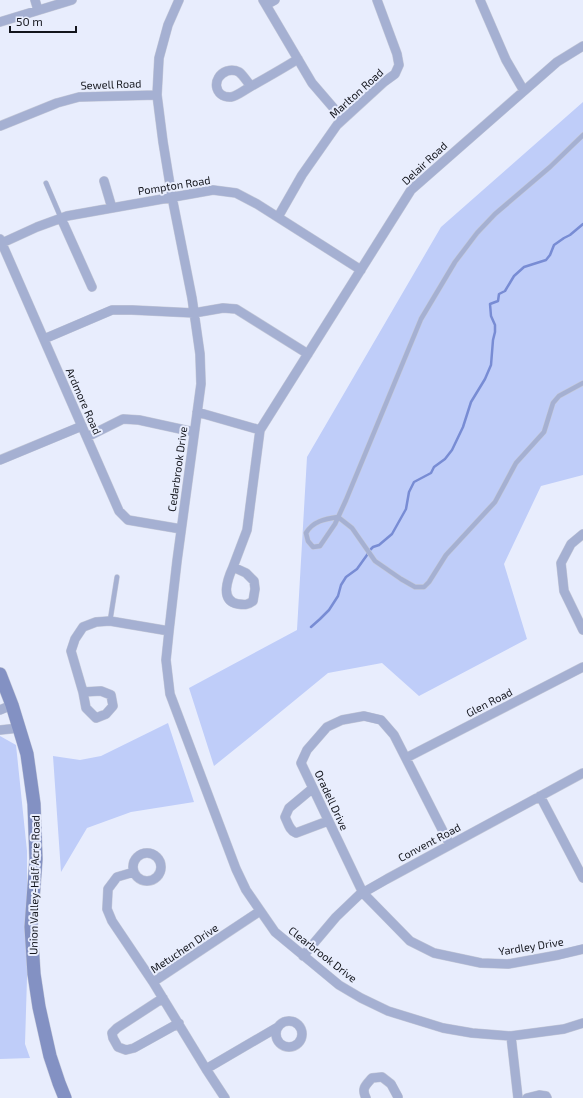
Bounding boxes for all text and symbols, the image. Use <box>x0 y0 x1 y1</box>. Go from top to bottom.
scale bar <box>10 8 76 34</box>
text: 50 m <box>16 14 43 28</box>
street label: Marlton Road <box>326 65 386 121</box>
street label: Sewell Road <box>80 76 142 92</box>
street label: Delair Road <box>399 139 449 187</box>
street label: Pompton Road <box>137 173 211 197</box>
street label: Ardmore Road <box>64 366 104 436</box>
street label: Cedarbrook Drive <box>165 425 189 513</box>
street label: Glen Road <box>464 685 514 719</box>
street label: Oradell Drive <box>312 768 352 832</box>
street label: Union Valley-Half Acre Road <box>26 815 42 955</box>
street label: Convent Road <box>396 820 462 864</box>
street label: Metuchen Drive <box>148 921 220 975</box>
street label: Clearbrook Drive <box>286 923 360 985</box>
street label: Yardley Drive <box>498 934 564 958</box>

